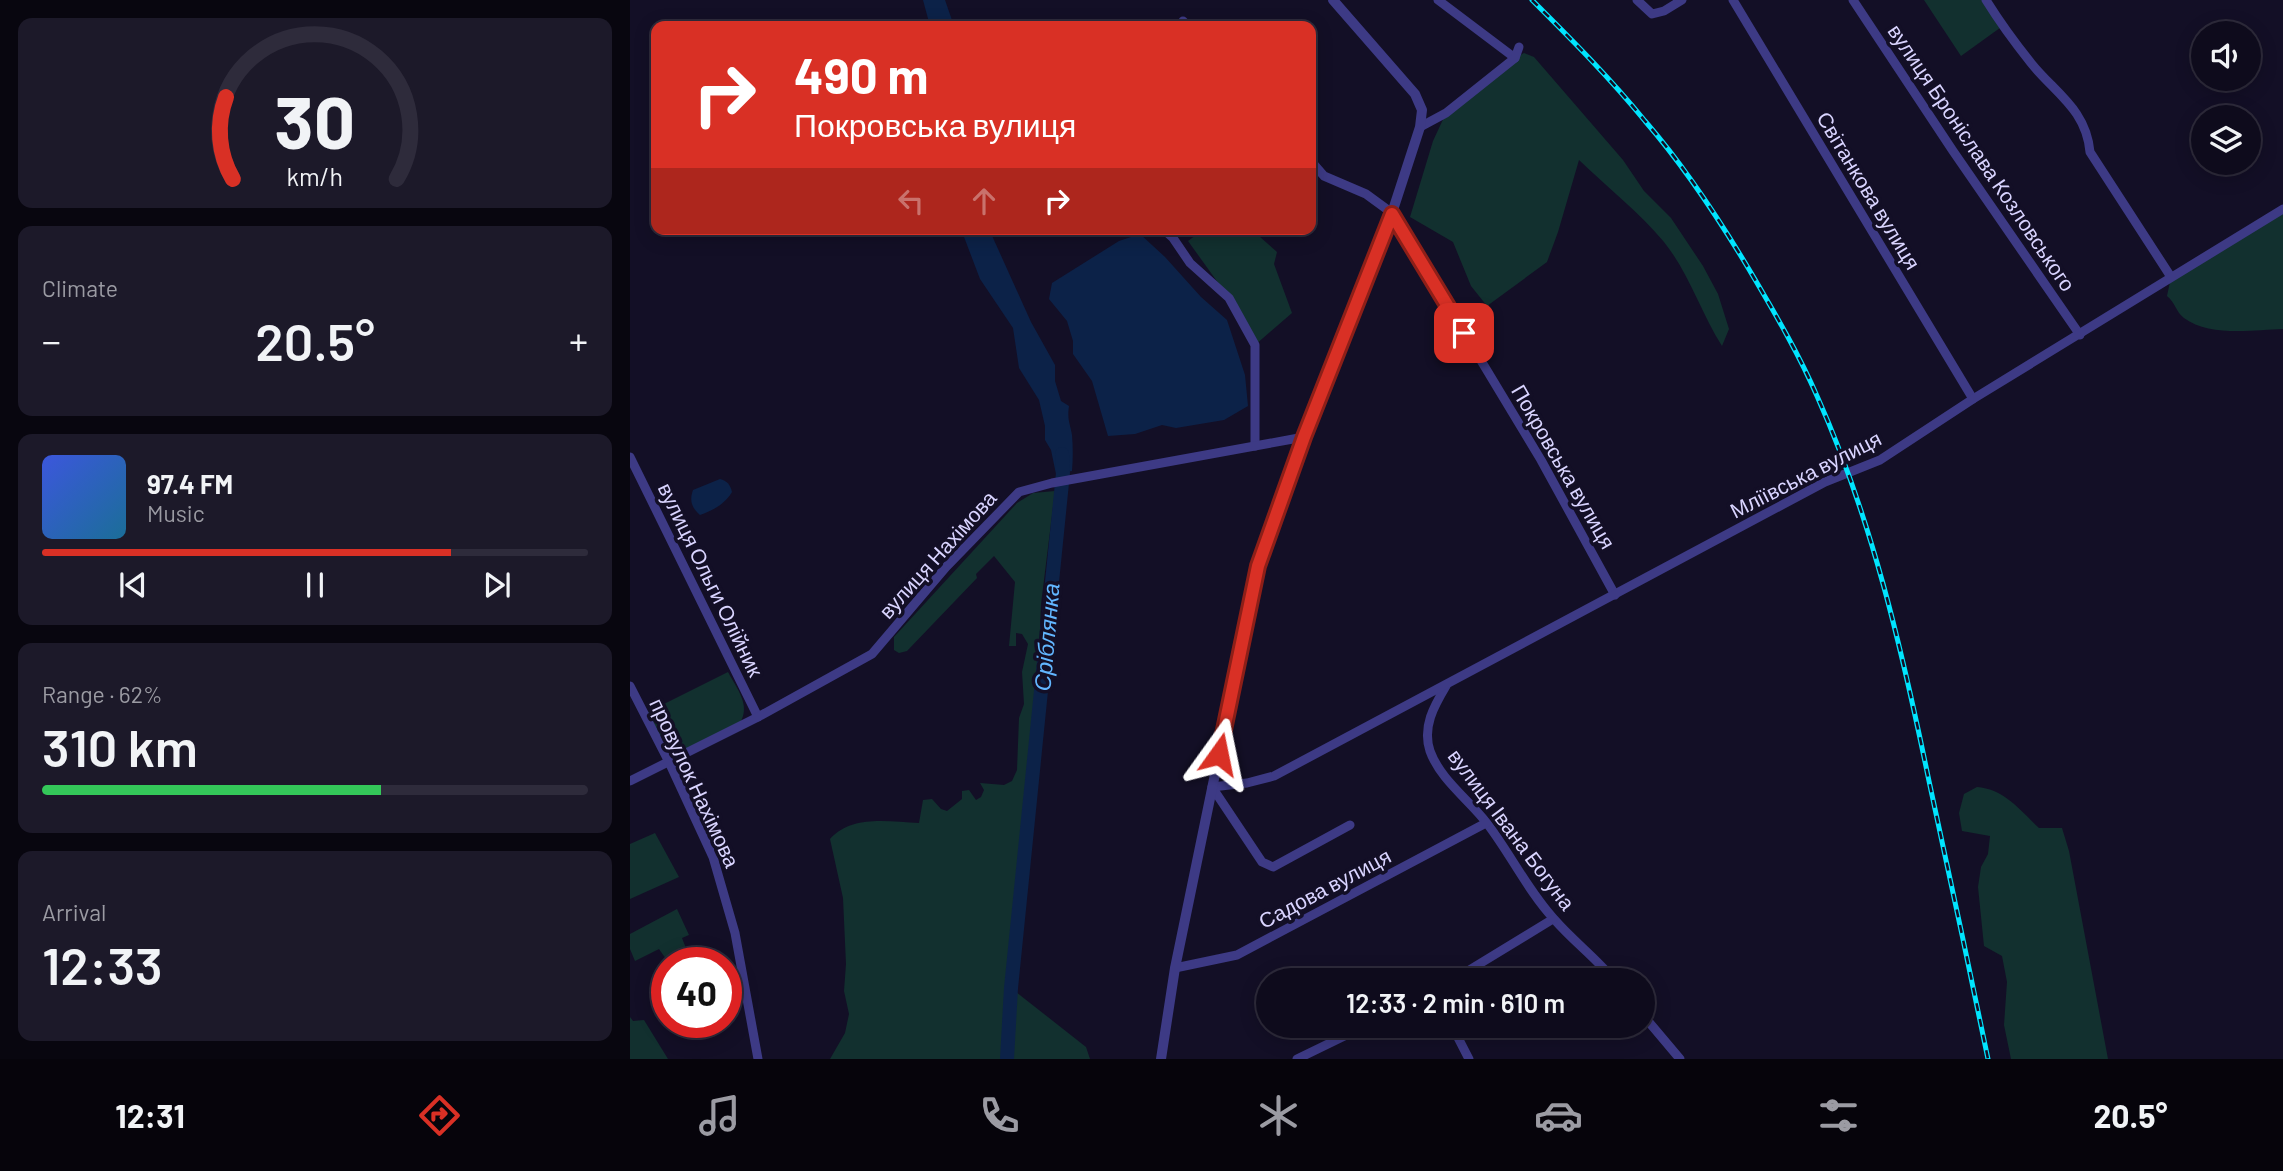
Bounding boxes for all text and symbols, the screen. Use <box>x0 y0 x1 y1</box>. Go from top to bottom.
street label: вулиця Броніслава Козловського <box>1883 19 2081 295</box>
map controls <box>2191 21 2261 175</box>
button: sound <box>2191 21 2261 91</box>
text: 490 m <box>794 45 928 104</box>
icon: right <box>679 49 770 140</box>
text: 30 <box>275 76 355 164</box>
text: Покровська вулиця <box>794 105 1076 143</box>
button: layers <box>2191 105 2261 175</box>
street label: Світанкова вулиця <box>1812 107 1926 274</box>
text: km/h <box>287 161 343 191</box>
icon: left <box>892 182 930 220</box>
icon: ahead <box>965 182 1003 220</box>
icon: right <box>1038 182 1076 220</box>
text: Climate <box>42 274 118 302</box>
pin <box>1434 303 1494 363</box>
text: 20.5° <box>255 309 375 371</box>
icon: arrive <box>1445 314 1483 352</box>
text: − <box>42 317 61 363</box>
text: + <box>569 317 588 363</box>
street label: Покровська вулиця <box>1507 380 1621 553</box>
street label: Мліївська вулиця <box>1726 425 1885 523</box>
text: 97.4 FM <box>147 468 233 499</box>
street label: вулиця Ольги Олійник <box>654 478 770 681</box>
street label: вулиця Нахімова <box>873 485 1001 623</box>
text: Music <box>147 499 205 527</box>
icon: previous <box>114 566 152 604</box>
icon: pause <box>296 566 334 604</box>
icon: next <box>478 566 516 604</box>
water label: Сріблянка <box>1027 582 1065 692</box>
text: Range · 62% <box>42 680 163 708</box>
street label: провулок Нахімова <box>645 694 746 871</box>
text: 310 km <box>42 715 198 777</box>
position arrow <box>1182 717 1256 791</box>
street label: вулиця Івана Богуна <box>1444 744 1581 915</box>
street label: Садова вулиця <box>1254 842 1395 933</box>
text: Arrival <box>42 898 106 926</box>
text: 12:33 <box>42 933 163 995</box>
speed limit sign: 40 <box>651 947 742 1038</box>
text: 12:33 · 2 min · 610 m <box>1346 987 1565 1018</box>
icon: directions <box>415 1091 464 1140</box>
icon: music <box>695 1091 744 1140</box>
icon: phone <box>975 1091 1024 1140</box>
icon: climate <box>1254 1091 1303 1140</box>
icon: car <box>1534 1091 1583 1140</box>
icon: filters <box>1814 1091 1863 1140</box>
text: 12:31 <box>115 1096 185 1134</box>
text: 20.5° <box>2093 1096 2168 1134</box>

